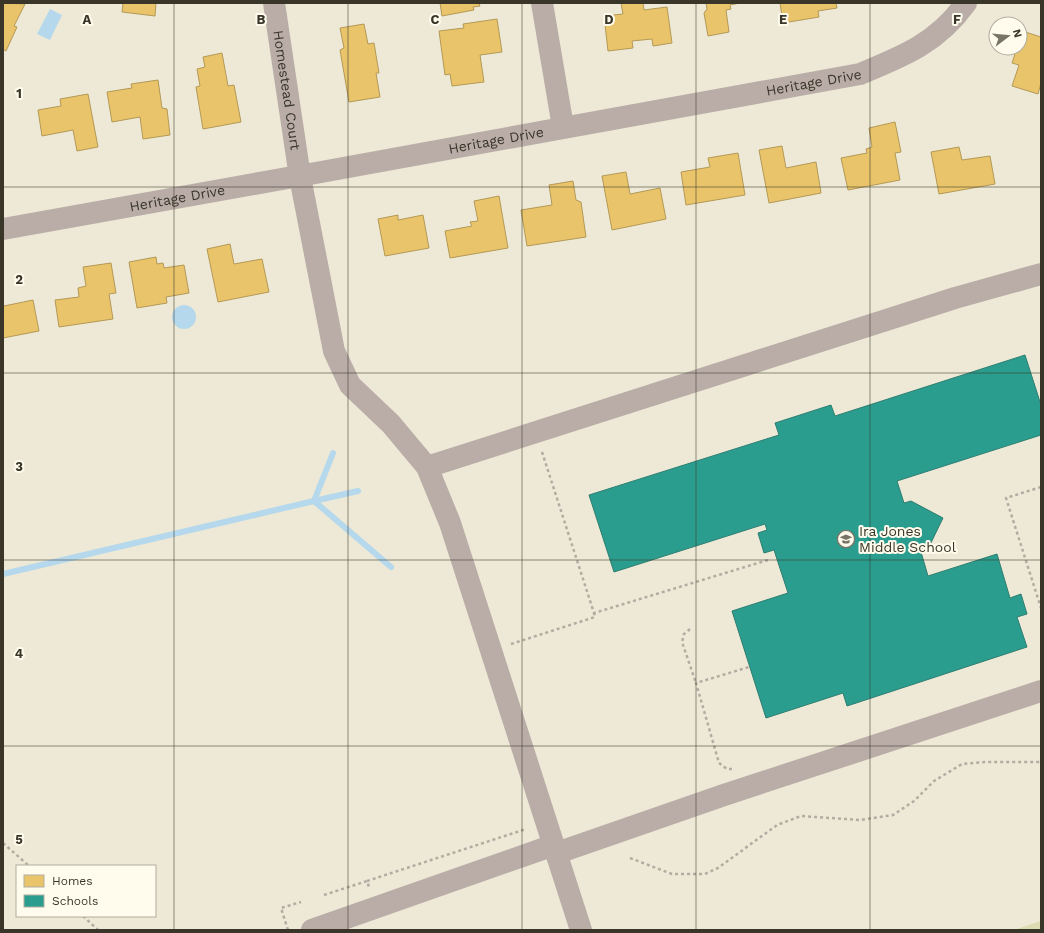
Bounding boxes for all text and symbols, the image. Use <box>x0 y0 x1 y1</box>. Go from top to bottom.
text: A <box>83 12 92 27</box>
text: B <box>257 12 266 27</box>
text: C <box>431 12 440 27</box>
text: D <box>604 12 614 27</box>
text: E <box>779 12 787 27</box>
text: F <box>953 12 961 27</box>
north arrow <box>988 16 1028 56</box>
text: N <box>1010 28 1025 39</box>
street label: Homestead Court <box>270 29 304 151</box>
street label: Heritage Drive <box>765 66 863 99</box>
text: 1 <box>16 86 22 101</box>
street label: Heritage Drive <box>447 123 545 157</box>
street label: Heritage Drive <box>128 182 226 214</box>
text: 2 <box>15 272 23 287</box>
text: 3 <box>15 459 23 474</box>
place label: Ira Jones Middle School <box>859 523 957 555</box>
school or university icon: Ira Jones Middle School <box>836 529 856 549</box>
text: 4 <box>15 646 24 661</box>
text: 5 <box>15 832 23 847</box>
legend <box>16 865 156 917</box>
text: Homes <box>52 874 93 888</box>
text: Schools <box>52 894 98 908</box>

